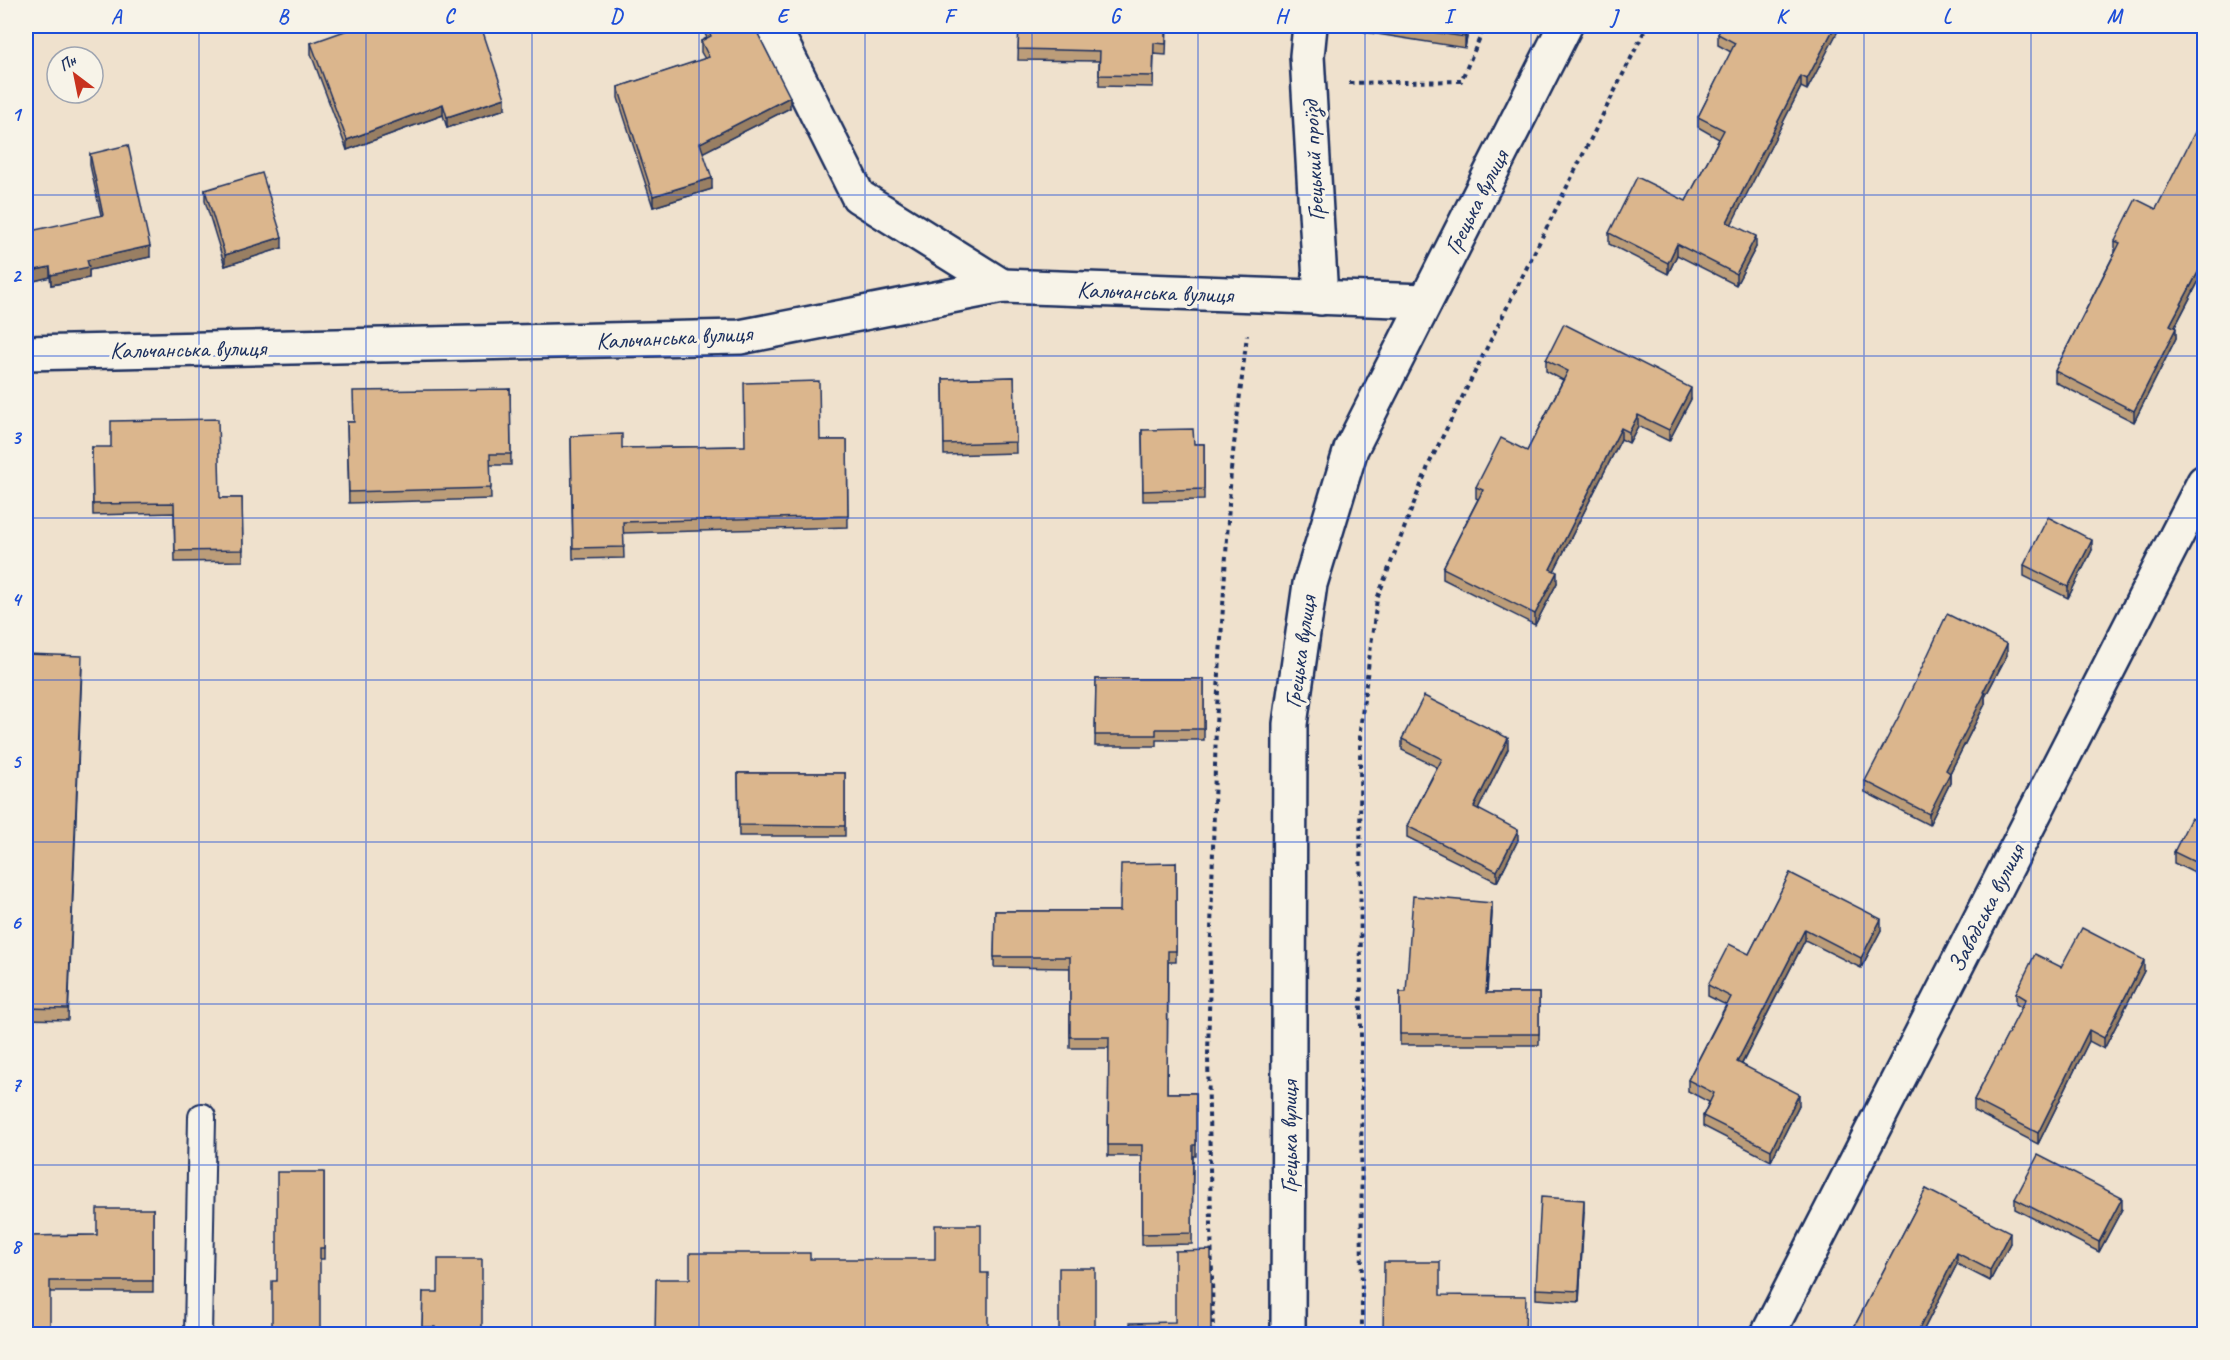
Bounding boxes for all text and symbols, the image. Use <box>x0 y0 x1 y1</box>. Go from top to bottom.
text: A <box>111 4 123 29</box>
text: B <box>278 4 290 29</box>
text: C <box>444 4 456 29</box>
text: D <box>610 4 624 29</box>
text: E <box>777 4 791 29</box>
text: F <box>944 4 958 29</box>
text: G <box>1110 4 1123 29</box>
text: H <box>1275 4 1290 29</box>
text: I <box>1444 4 1457 29</box>
text: J <box>1609 4 1621 29</box>
text: K <box>1776 4 1790 29</box>
text: L <box>1943 4 1953 29</box>
text: M <box>2107 4 2124 29</box>
north arrow <box>45 45 105 105</box>
text: Пн <box>55 50 81 76</box>
street label: Грецький проїзд <box>1295 98 1332 222</box>
text: 1 <box>12 102 23 127</box>
street label: Грецька вулиця <box>1437 143 1516 259</box>
text: 2 <box>12 263 23 288</box>
street label: Кальчанська вулиця <box>1076 274 1235 310</box>
street label: Кальчанська вулиця <box>595 318 755 356</box>
street label: Кальчанська вулиця <box>110 333 268 365</box>
text: 3 <box>12 425 23 450</box>
text: 4 <box>12 587 24 612</box>
street label: Грецька вулиця <box>1277 592 1323 710</box>
text: 5 <box>12 749 23 774</box>
street label: Заводська вулиця <box>1941 837 2032 977</box>
text: 6 <box>11 910 22 935</box>
text: 7 <box>12 1072 23 1097</box>
street label: Грецька вулиця <box>1274 1079 1304 1194</box>
text: 8 <box>12 1234 24 1259</box>

